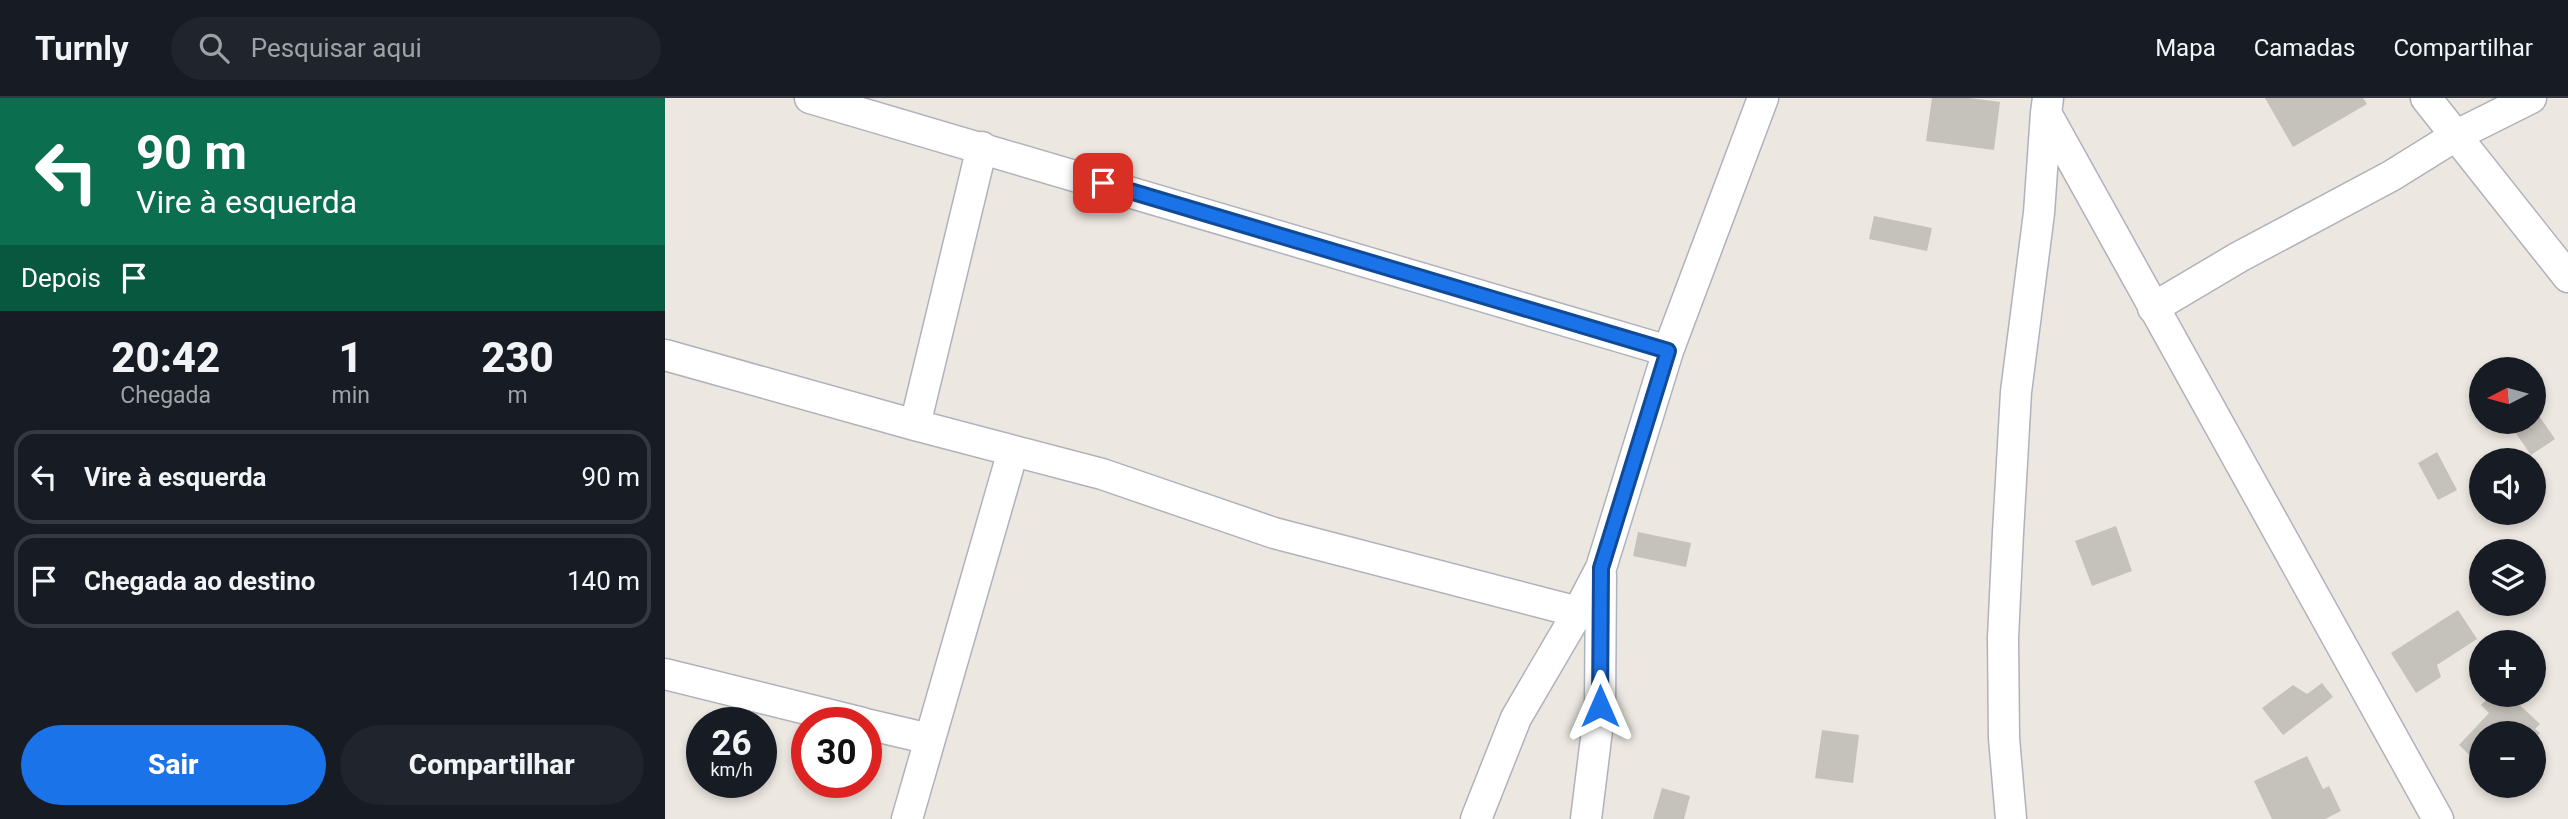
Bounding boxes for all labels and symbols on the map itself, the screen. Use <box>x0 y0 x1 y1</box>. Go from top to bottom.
pin <box>1073 153 1133 213</box>
north arrow <box>2469 357 2546 434</box>
position arrow <box>1563 669 1637 743</box>
speed limit sign: 30 <box>791 707 882 798</box>

